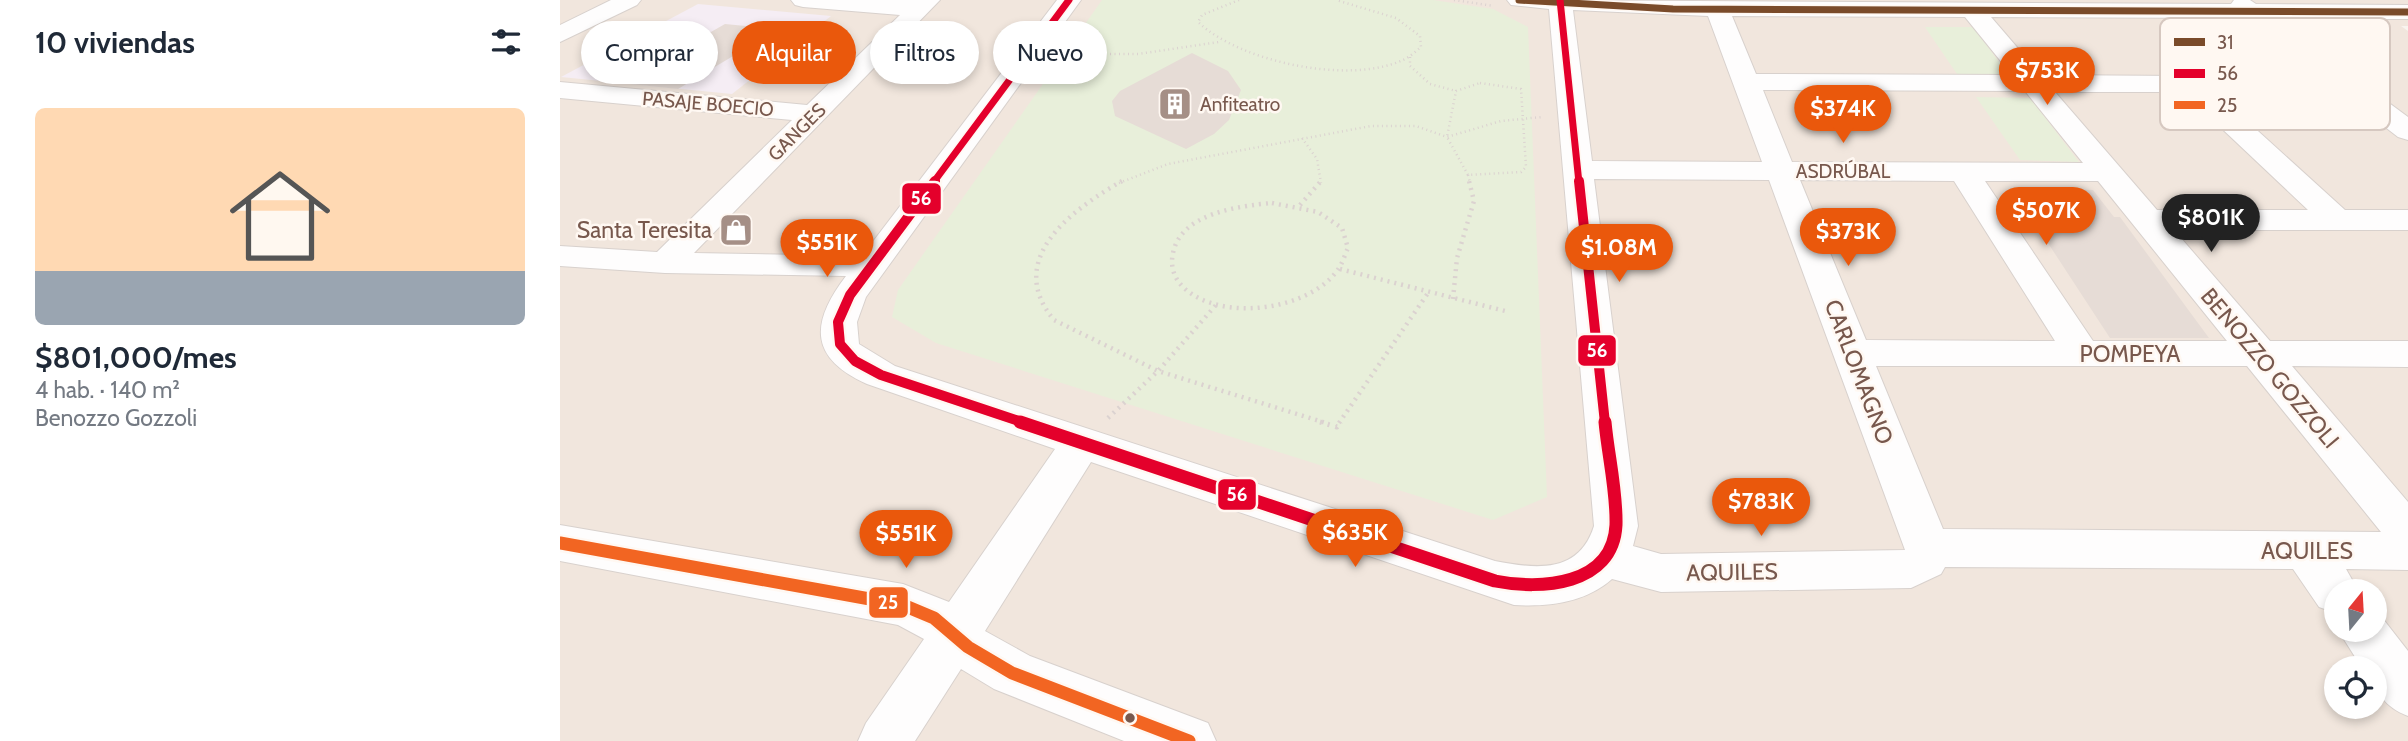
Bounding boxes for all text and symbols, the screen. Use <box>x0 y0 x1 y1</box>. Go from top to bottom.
legend <box>2160 18 2390 130</box>
chip: Comprar <box>581 21 718 84</box>
chip: Alquilar <box>732 21 856 84</box>
chip: Filtros <box>870 21 979 84</box>
chip: Nuevo <box>993 21 1107 84</box>
icon: filters <box>487 23 525 61</box>
text: 10 viviendas <box>35 24 195 61</box>
text: 31 <box>2217 31 2233 54</box>
pin: $753K <box>1998 48 2096 107</box>
text: $753K <box>2015 56 2079 84</box>
text: 56 <box>2217 62 2238 85</box>
building icon: Anfiteatro <box>1156 85 1194 123</box>
pin: $374K <box>1794 86 1892 145</box>
street label: PASAJE BOECIO <box>641 87 775 121</box>
place label: Anfiteatro <box>1200 93 1280 116</box>
text: $374K <box>1810 94 1876 122</box>
text: 25 <box>2217 94 2237 117</box>
street label: GANGES <box>763 98 831 166</box>
icon: home <box>217 153 343 279</box>
street label: ASDRÚBAL <box>1796 159 1891 183</box>
line badge: 56 <box>901 182 942 215</box>
text: 56 <box>911 187 931 210</box>
pin: $507K <box>1997 188 2095 247</box>
pin: $801K <box>2162 194 2260 254</box>
text: $507K <box>2012 196 2080 224</box>
text: $801K <box>2178 203 2244 231</box>
pin: $373K <box>1799 208 1897 268</box>
shop icon: Santa Teresita <box>717 211 755 249</box>
place label: Santa Teresita <box>577 216 712 244</box>
text: $373K <box>1816 217 1880 245</box>
pin: $551K <box>778 219 876 279</box>
pin: $1.08M <box>1562 224 1676 284</box>
text: $551K <box>797 228 857 256</box>
text: $1.08M <box>1581 233 1657 261</box>
street label: BENOZZO GOZZOLI <box>2195 282 2345 454</box>
street label: CARLOMAGNO <box>1819 296 1899 448</box>
line badge: 56 <box>1577 334 1617 367</box>
text: $801,000/mes <box>35 339 237 376</box>
text: 56 <box>1587 339 1607 362</box>
street label: POMPEYA <box>2080 340 2180 368</box>
text: 4 hab. · 140 m² <box>35 376 180 404</box>
text: Benozzo Gozzoli <box>35 404 197 432</box>
line badge: 56 <box>1217 478 1257 511</box>
pin: $783K <box>1712 478 1810 538</box>
text: 56 <box>1227 483 1247 506</box>
text: $783K <box>1728 487 1794 515</box>
pin: $551K <box>857 510 955 570</box>
pin: $635K <box>1306 510 1404 569</box>
text: $635K <box>1322 518 1388 546</box>
text: $551K <box>876 519 936 547</box>
street label: AQUILES <box>2261 537 2353 565</box>
street label: AQUILES <box>1686 557 1778 587</box>
north arrow <box>2324 579 2387 642</box>
map controls <box>2324 579 2387 719</box>
line badge: 25 <box>868 586 909 619</box>
text: 25 <box>878 591 898 614</box>
button: locate <box>2324 656 2387 719</box>
unlabelled marker <box>1123 711 1137 725</box>

